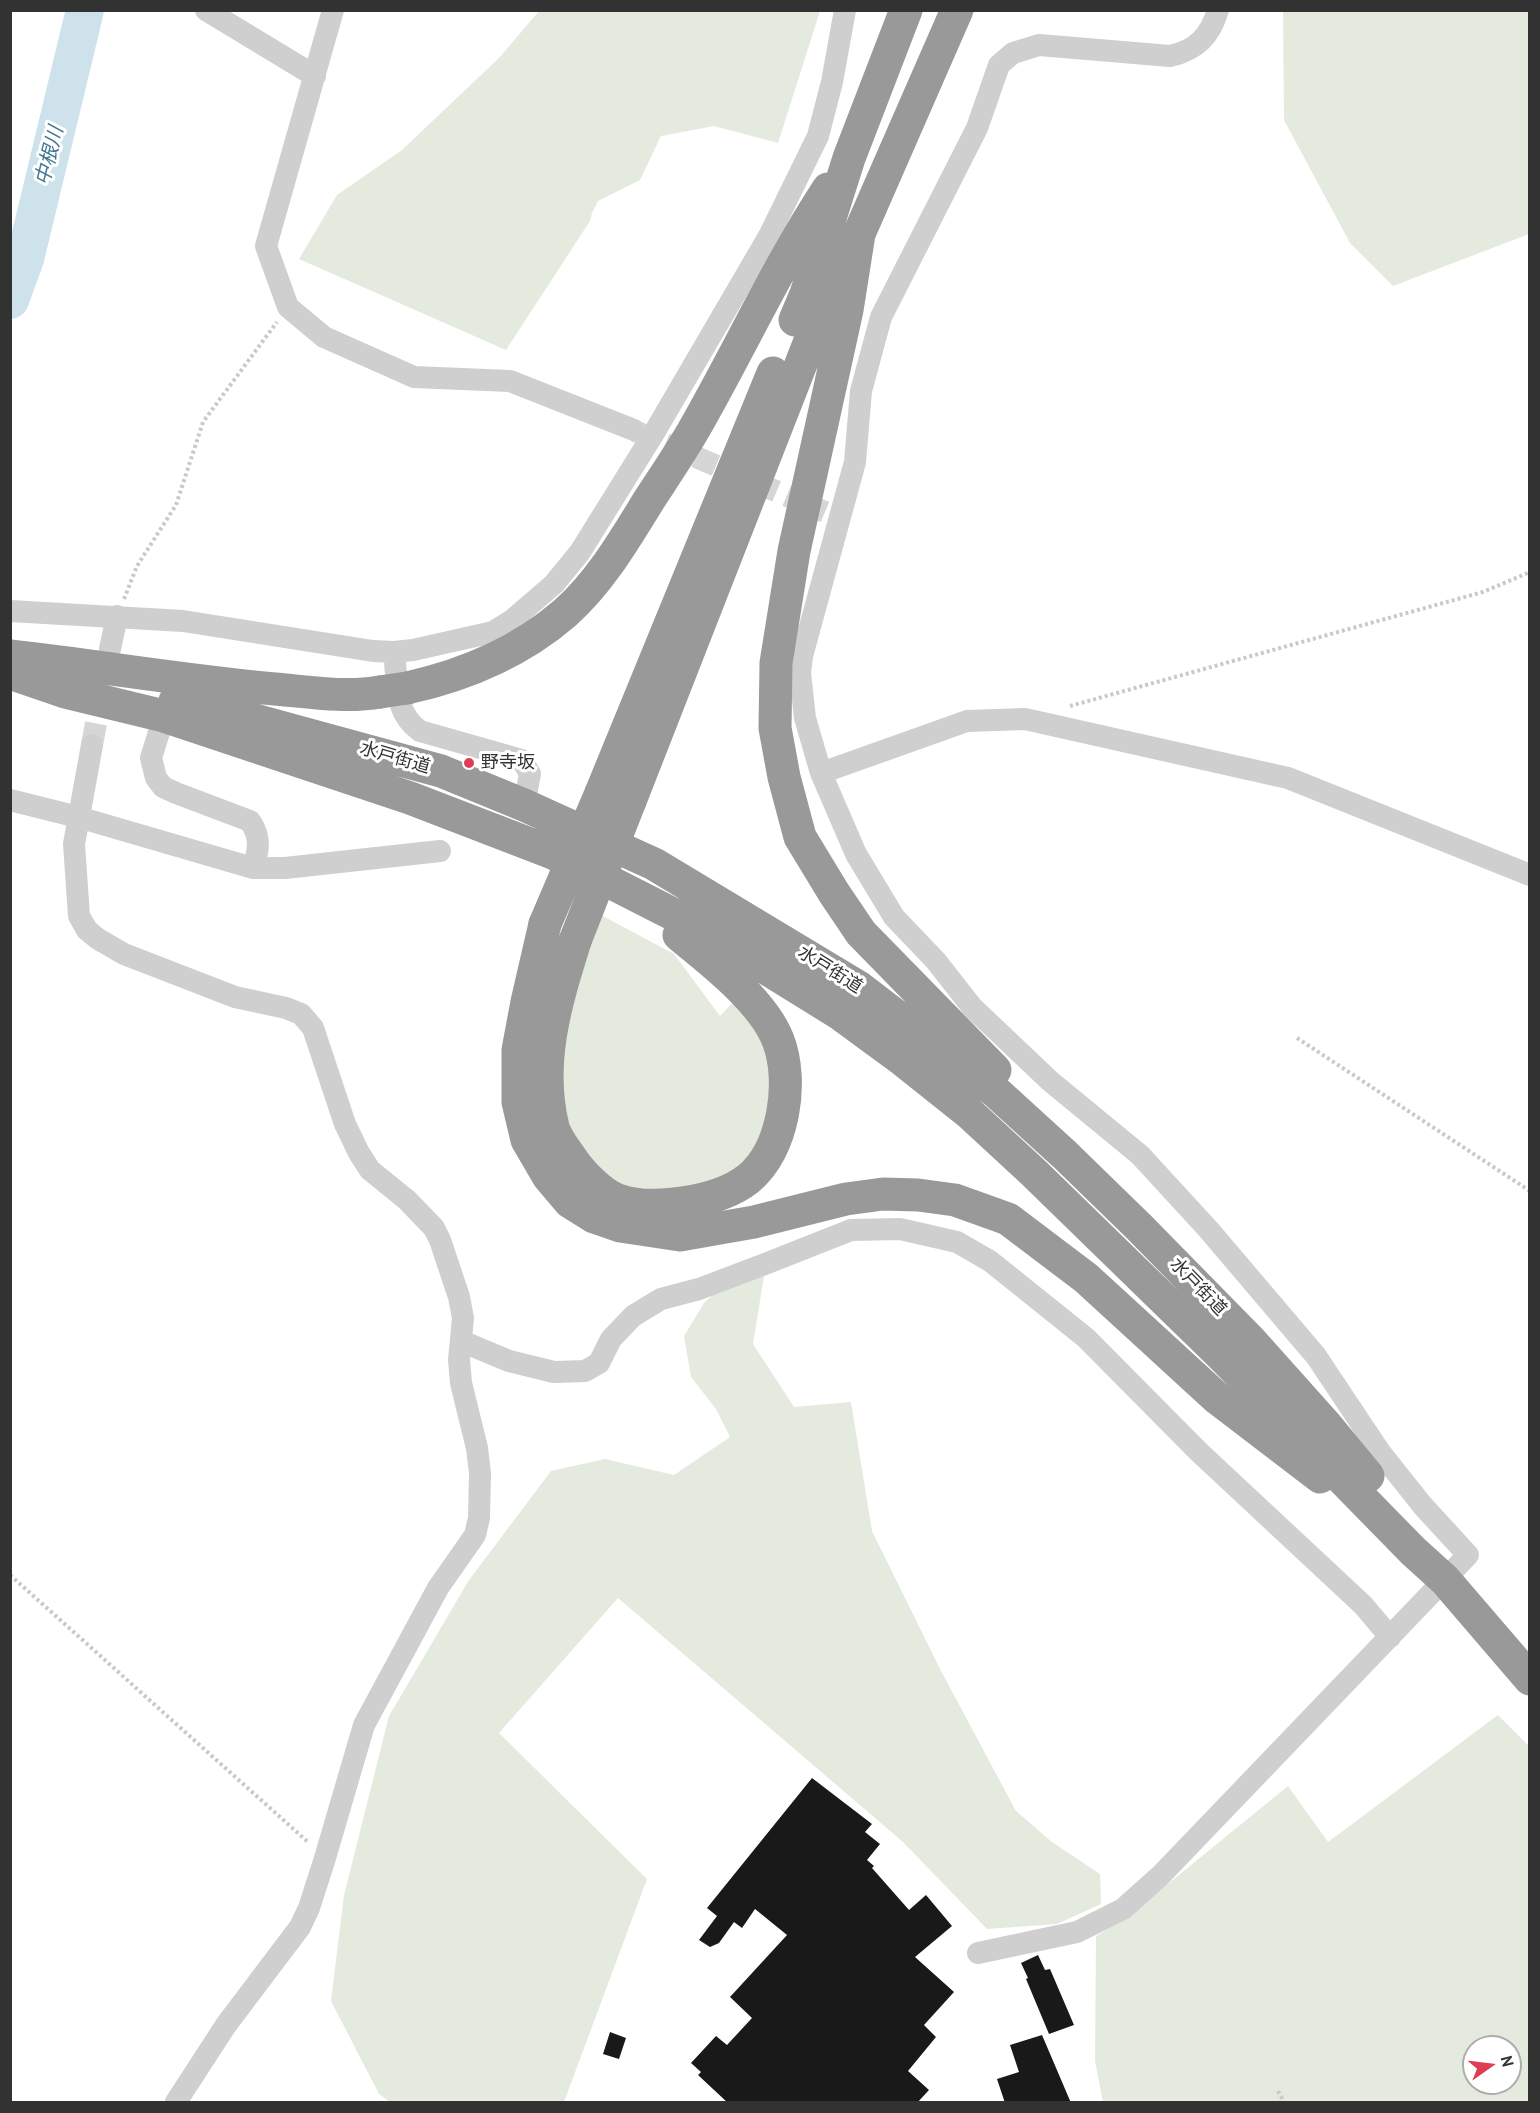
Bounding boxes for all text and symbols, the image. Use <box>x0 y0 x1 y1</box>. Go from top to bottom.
water label: 中根川 <box>31 124 69 188</box>
street label: 水戸街道 <box>357 738 433 778</box>
place label: 野寺坂 <box>481 752 535 774</box>
marker: 野寺坂 <box>462 756 476 770</box>
street label: 水戸街道 <box>794 942 866 998</box>
street label: 水戸街道 <box>1165 1254 1231 1320</box>
north arrow <box>1462 2035 1522 2095</box>
text: N <box>1497 2054 1518 2069</box>

